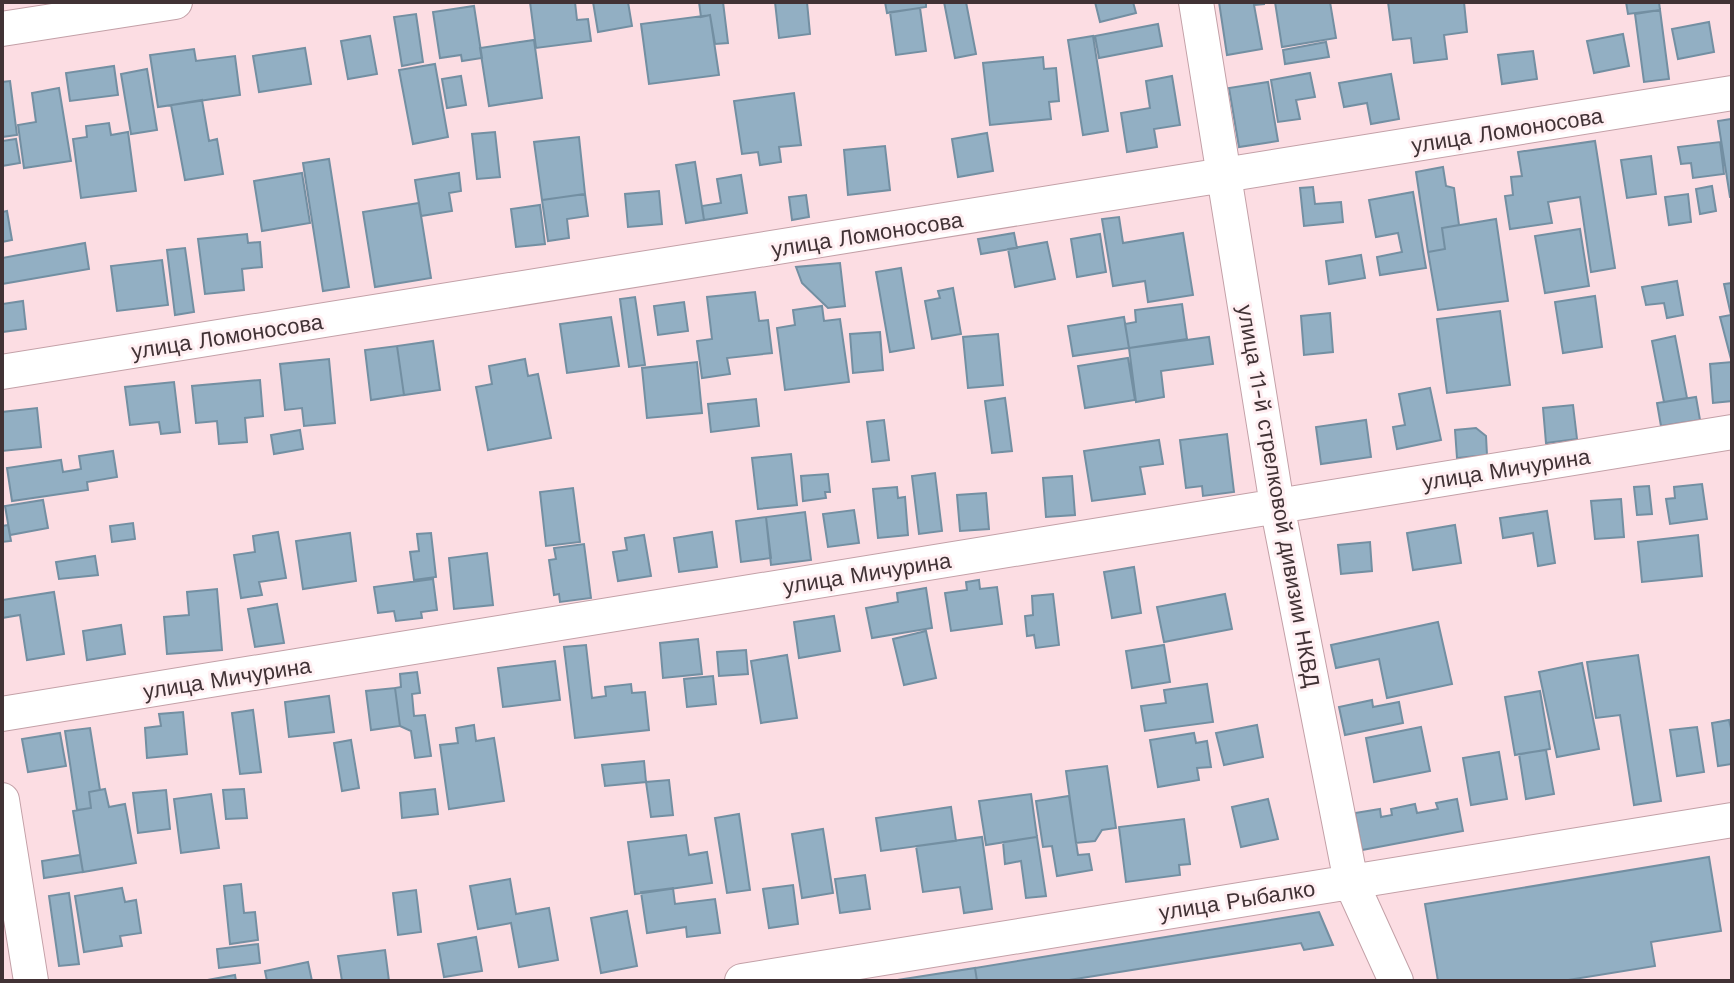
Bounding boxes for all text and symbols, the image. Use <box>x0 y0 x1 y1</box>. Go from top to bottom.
street label: улица Ломоносова <box>1410 103 1605 158</box>
street label: улица Ломоносова <box>770 207 965 262</box>
street label: улица 11-й стрелковой дивизии НКВД <box>1233 303 1325 689</box>
street label: улица Ломоносова <box>130 309 325 364</box>
street label: улица Мичурина <box>1420 444 1593 495</box>
street label: улица Мичурина <box>781 548 954 599</box>
street label: улица Мичурина <box>141 653 314 704</box>
street label: улица Рыбалко <box>1157 876 1317 925</box>

